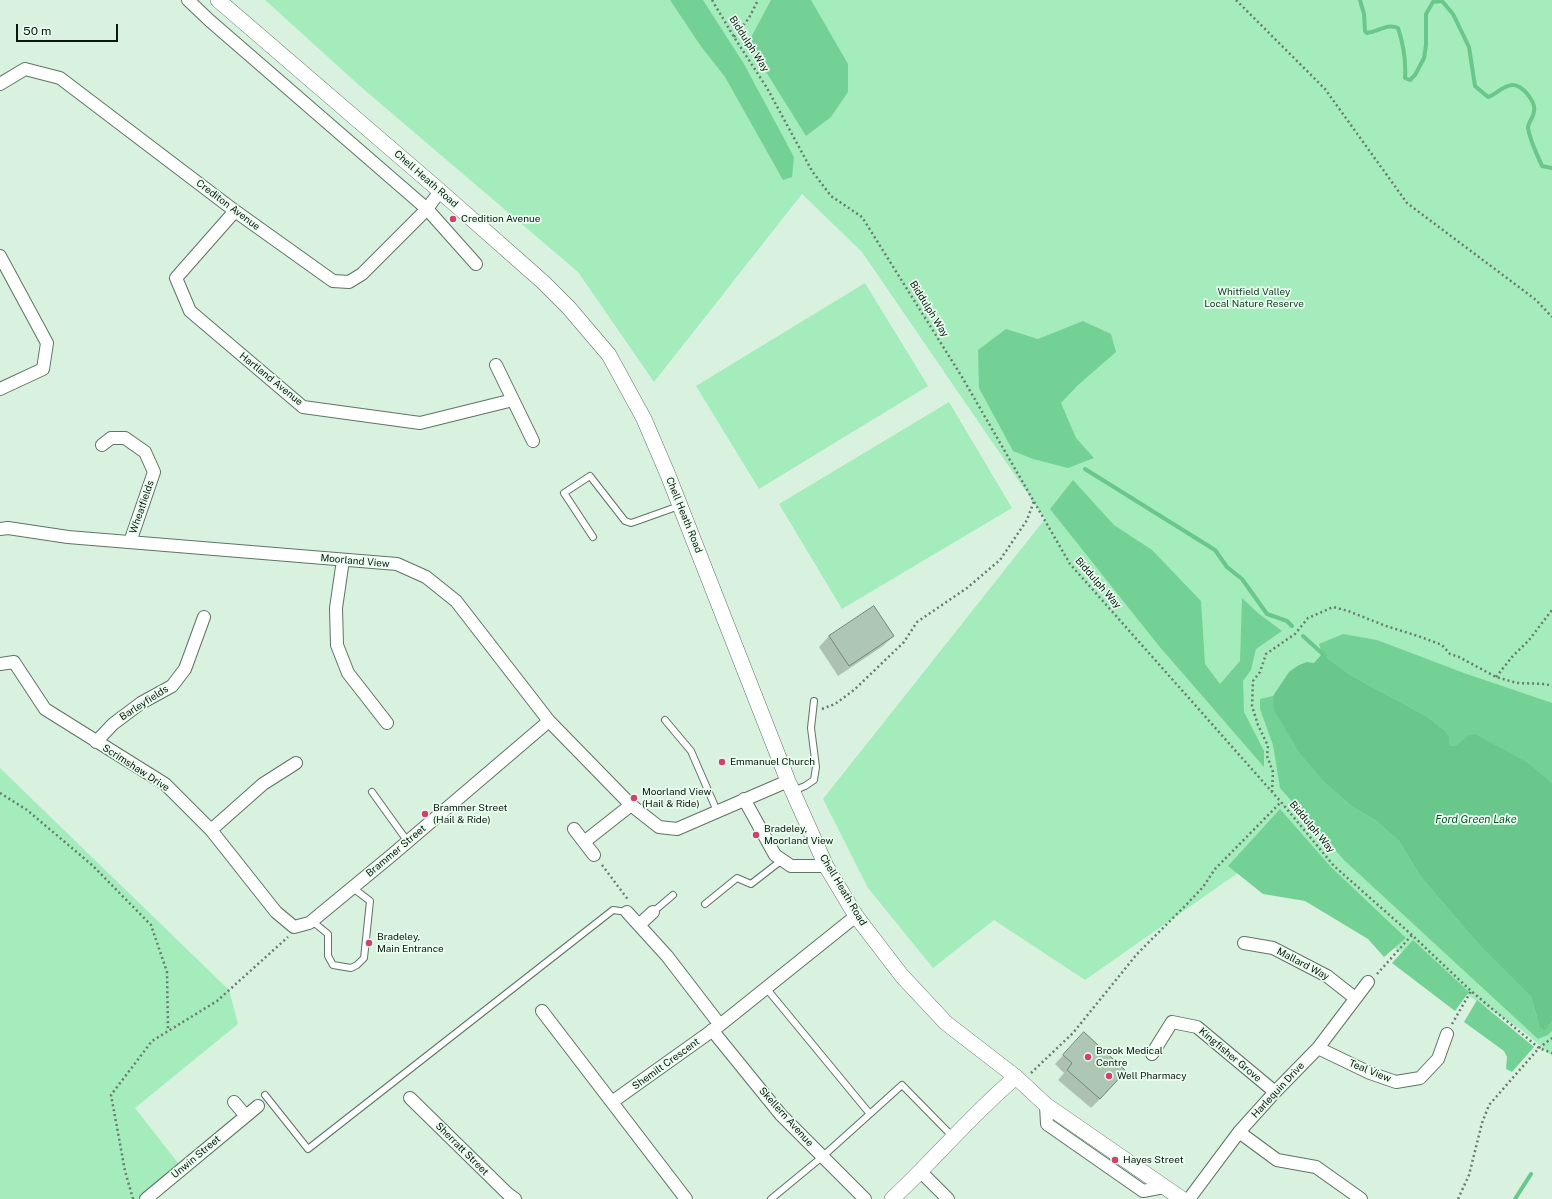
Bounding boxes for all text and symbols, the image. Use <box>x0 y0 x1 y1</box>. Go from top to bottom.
street label: Biddulph Way <box>727 14 771 74</box>
scale bar <box>18 16 120 42</box>
text: 50 m <box>23 24 51 38</box>
street label: Chell Heath Road <box>392 148 460 210</box>
street label: Crediton Avenue <box>194 177 262 233</box>
place label: Credition Avenue <box>461 213 540 225</box>
marker: Credition Avenue <box>448 214 458 224</box>
street label: Biddulph Way <box>907 279 951 339</box>
park label: Whitfield Valley Local Nature Reserve <box>1204 286 1304 310</box>
street label: Hartland Avenue <box>237 350 305 408</box>
street label: Chell Heath Road <box>663 475 705 555</box>
street label: Wheatfields <box>127 479 157 535</box>
street label: Moorland View <box>320 552 390 570</box>
street label: Biddulph Way <box>1073 555 1123 611</box>
street label: Barleyfields <box>117 683 171 723</box>
street label: Scrimshaw Drive <box>100 742 172 794</box>
place label: Emmanuel Church <box>730 756 815 768</box>
marker: Emmanuel Church <box>717 757 727 767</box>
place label: Moorland View (Hail & Ride) <box>642 786 711 810</box>
marker: Moorland View (Hail & Ride) <box>629 793 639 803</box>
street label: Biddulph Way <box>1287 799 1337 855</box>
place label: Brammer Street (Hail & Ride) <box>433 802 507 826</box>
marker: Brammer Street (Hail & Ride) <box>420 809 430 819</box>
water label: Ford Green Lake <box>1435 813 1517 827</box>
street label: Brammer Street <box>364 822 428 880</box>
place label: Bradeley, Moorland View <box>764 823 833 846</box>
marker: Bradeley, Moorland View <box>751 830 761 840</box>
street label: Chell Heath Road <box>817 852 869 928</box>
place label: Bradeley, Main Entrance <box>377 931 444 954</box>
marker: Bradeley, Main Entrance <box>364 938 374 948</box>
street label: Mallard Way <box>1275 945 1331 983</box>
street label: Kingfisher Grove <box>1196 1025 1264 1085</box>
street label: Shemilt Crescent <box>630 1036 702 1092</box>
place label: Brook Medical Centre <box>1096 1045 1163 1068</box>
marker: Brook Medical Centre <box>1083 1052 1093 1062</box>
street label: Teal View <box>1347 1057 1393 1085</box>
street label: Harlequin Drive <box>1249 1060 1307 1120</box>
place label: Well Pharmacy <box>1117 1070 1187 1082</box>
marker: Well Pharmacy <box>1104 1071 1114 1081</box>
street label: Skellern Avenue <box>756 1085 816 1149</box>
street label: Sherratt Street <box>433 1120 491 1178</box>
street label: Unwin Street <box>169 1133 223 1181</box>
place label: Hayes Street <box>1123 1154 1184 1166</box>
marker: Hayes Street <box>1110 1155 1120 1165</box>

